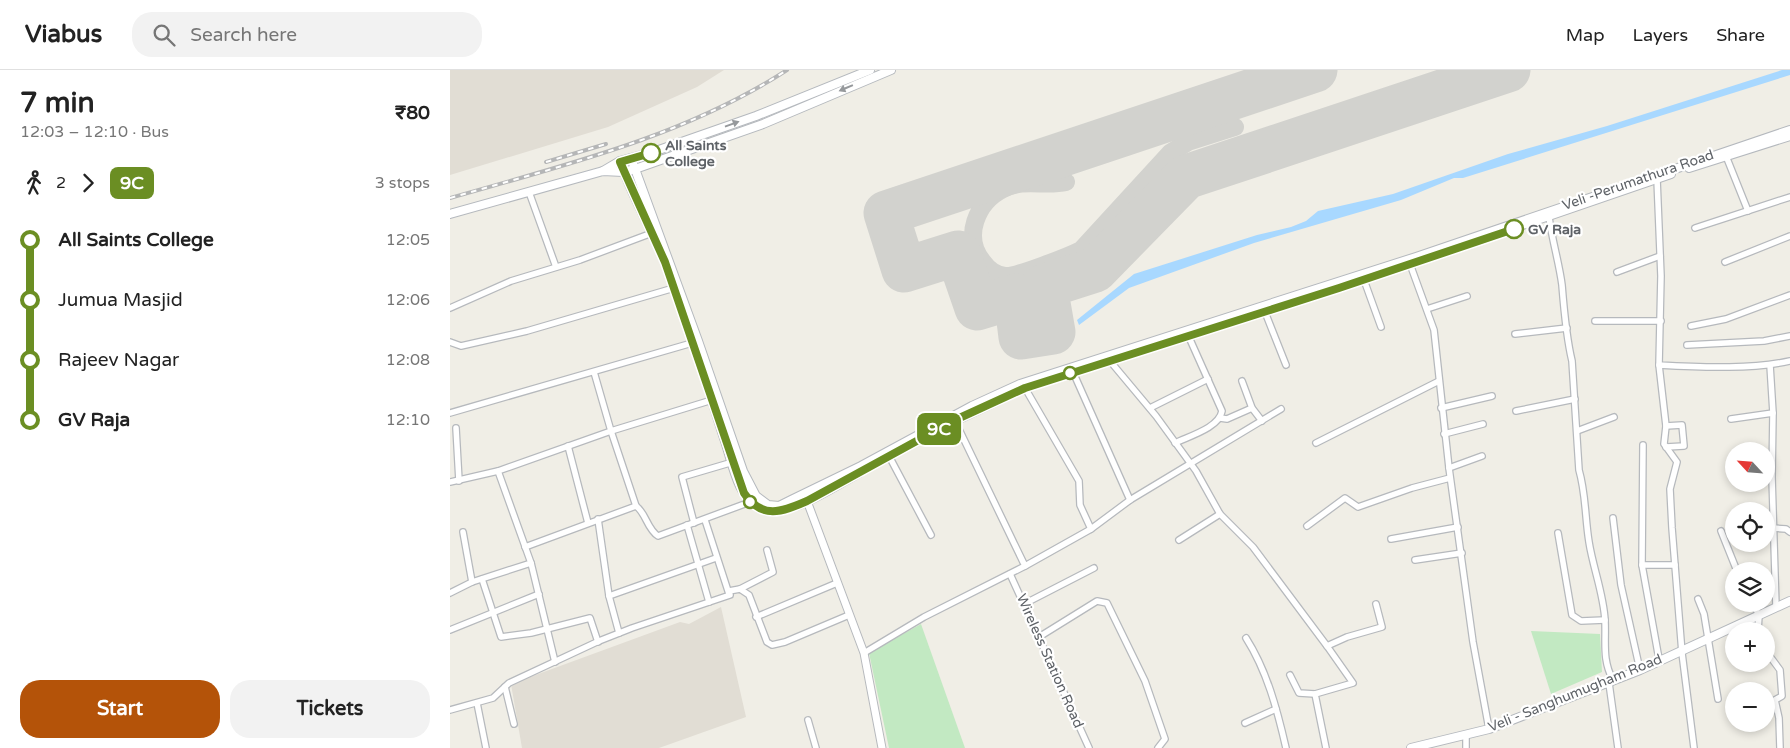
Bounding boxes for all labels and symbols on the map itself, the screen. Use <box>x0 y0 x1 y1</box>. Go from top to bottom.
one-way arrow <box>839 85 853 93</box>
one-way arrow <box>725 120 740 128</box>
place label: All Saints College <box>665 137 727 170</box>
marker: All Saints College <box>641 143 661 163</box>
street label: Veli -Perumathura Road <box>1560 146 1716 214</box>
marker: GV Raja <box>1504 219 1524 239</box>
place label: GV Raja <box>1528 221 1581 238</box>
unlabelled marker <box>1063 366 1077 380</box>
line badge: 9C <box>916 413 962 445</box>
north arrow <box>1725 442 1775 492</box>
unlabelled marker <box>743 495 757 509</box>
street label: Wireless Station Road <box>1013 591 1087 731</box>
street label: Veli - Sanghumugham Road <box>1486 650 1664 736</box>

